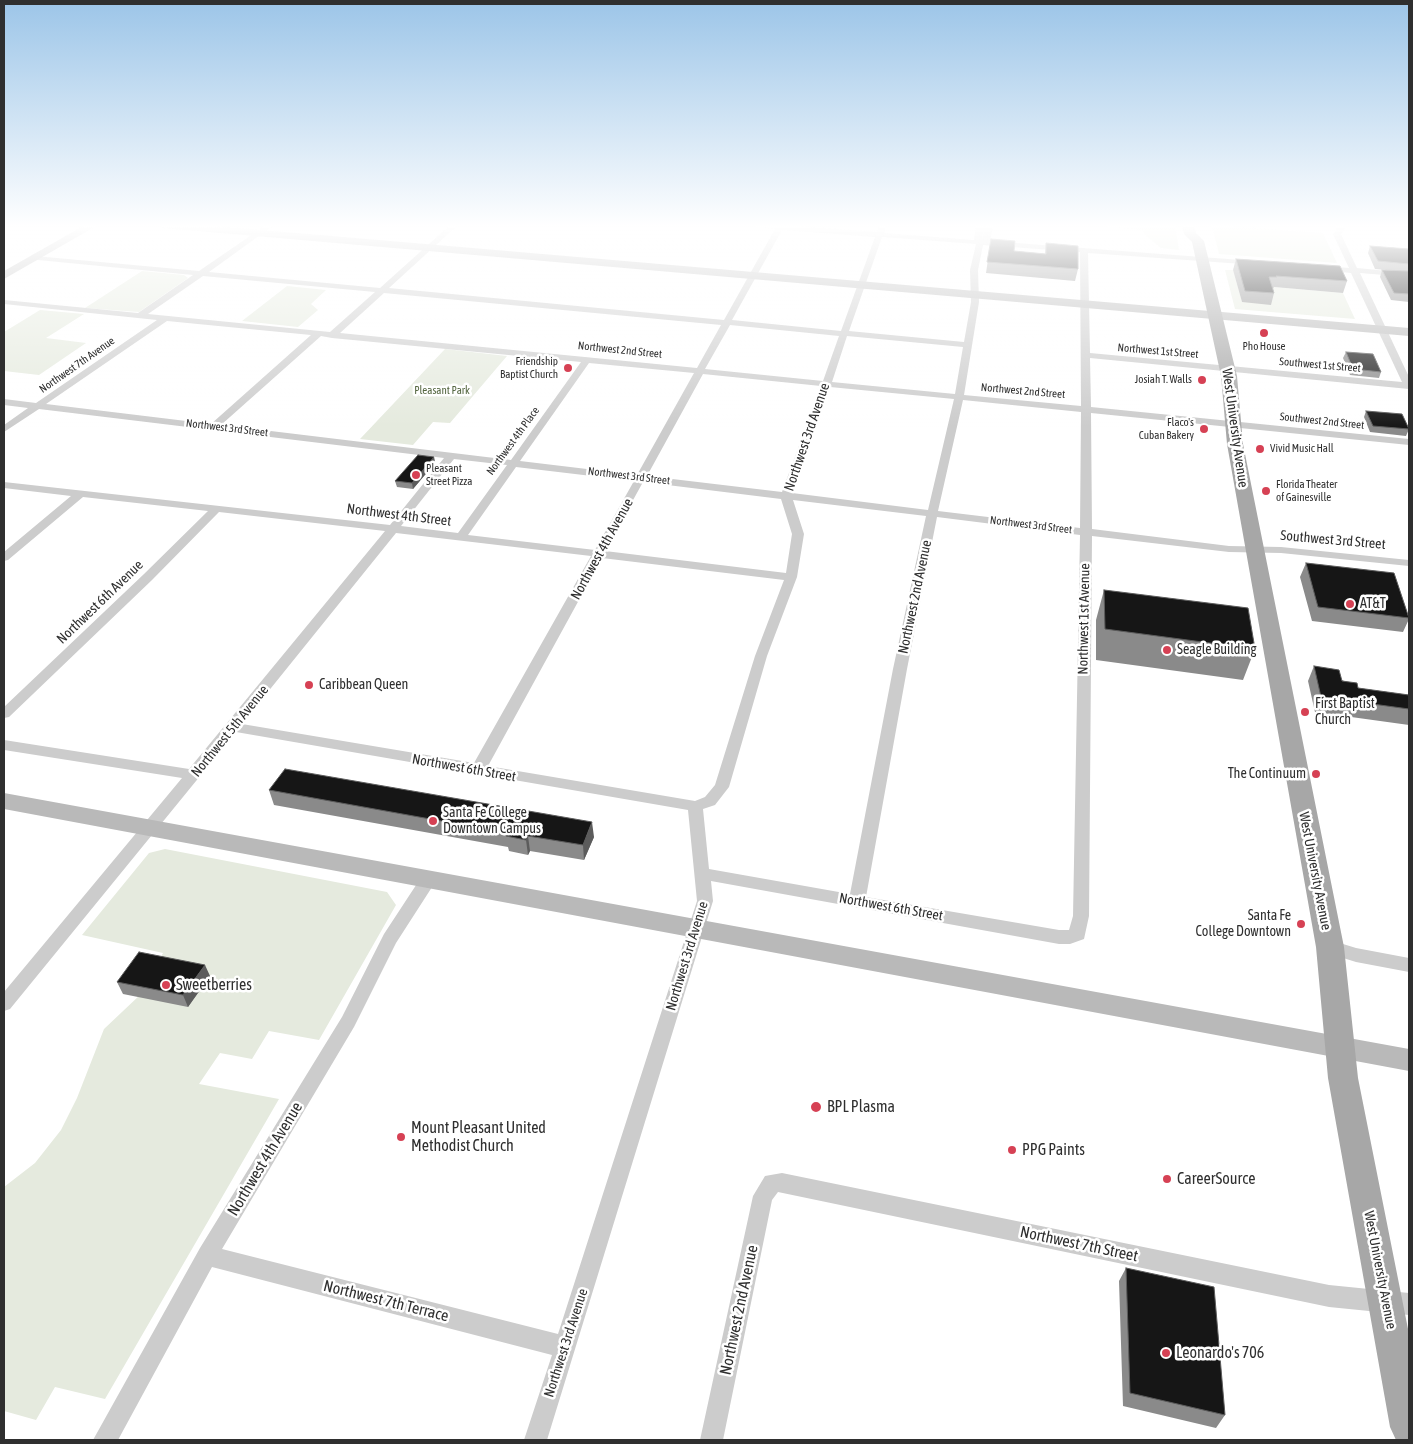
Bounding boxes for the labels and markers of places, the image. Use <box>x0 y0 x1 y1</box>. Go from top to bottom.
marker: Pho House <box>1258 327 1270 339</box>
place label: Pho House <box>1242 340 1286 354</box>
place label: Friendship Baptist Church <box>500 355 558 381</box>
marker: Friendship Baptist Church <box>562 362 574 374</box>
place label: Josiah T. Walls <box>1135 373 1192 387</box>
marker: Josiah T. Walls <box>1196 374 1208 386</box>
place label: Flaco's Cuban Bakery <box>1139 416 1194 442</box>
marker: Flaco's Cuban Bakery <box>1198 423 1210 435</box>
place label: Vivid Music Hall <box>1270 442 1334 456</box>
marker: Vivid Music Hall <box>1254 443 1266 455</box>
place label: Pleasant Street Pizza <box>426 462 472 488</box>
marker: Pleasant Street Pizza <box>410 469 422 481</box>
place label: Florida Theater of Gainesville <box>1276 478 1337 504</box>
marker: Florida Theater of Gainesville <box>1260 485 1272 497</box>
place label: AT&T <box>1360 596 1386 612</box>
marker: AT&T <box>1344 598 1356 610</box>
place label: Seagle Building <box>1177 642 1256 658</box>
marker: Seagle Building <box>1161 644 1173 656</box>
place label: Caribbean Queen <box>319 677 408 693</box>
marker: Caribbean Queen <box>303 679 315 691</box>
place label: First Baptist Church <box>1315 696 1375 729</box>
marker: First Baptist Church <box>1299 706 1311 718</box>
place label: The Continuum <box>1228 766 1306 782</box>
marker: The Continuum <box>1310 768 1322 780</box>
place label: Santa Fe College Downtown Campus <box>443 805 541 838</box>
marker: Santa Fe College Downtown Campus <box>427 815 439 827</box>
place label: Santa Fe College Downtown <box>1196 908 1291 940</box>
marker: Santa Fe College Downtown <box>1295 918 1307 930</box>
place label: Sweetberries <box>176 975 252 995</box>
marker: Sweetberries <box>160 979 172 991</box>
place label: BPL Plasma <box>827 1097 895 1117</box>
marker: BPL Plasma <box>809 1100 823 1114</box>
place label: Mount Pleasant United Methodist Church <box>411 1118 546 1156</box>
marker: Mount Pleasant United Methodist Church <box>395 1131 407 1143</box>
place label: PPG Paints <box>1022 1140 1085 1160</box>
marker: PPG Paints <box>1006 1144 1018 1156</box>
place label: CareerSource <box>1177 1169 1255 1189</box>
marker: CareerSource <box>1161 1173 1173 1185</box>
place label: Leonardo's 706 <box>1176 1343 1264 1363</box>
marker: Leonardo's 706 <box>1160 1347 1172 1359</box>

